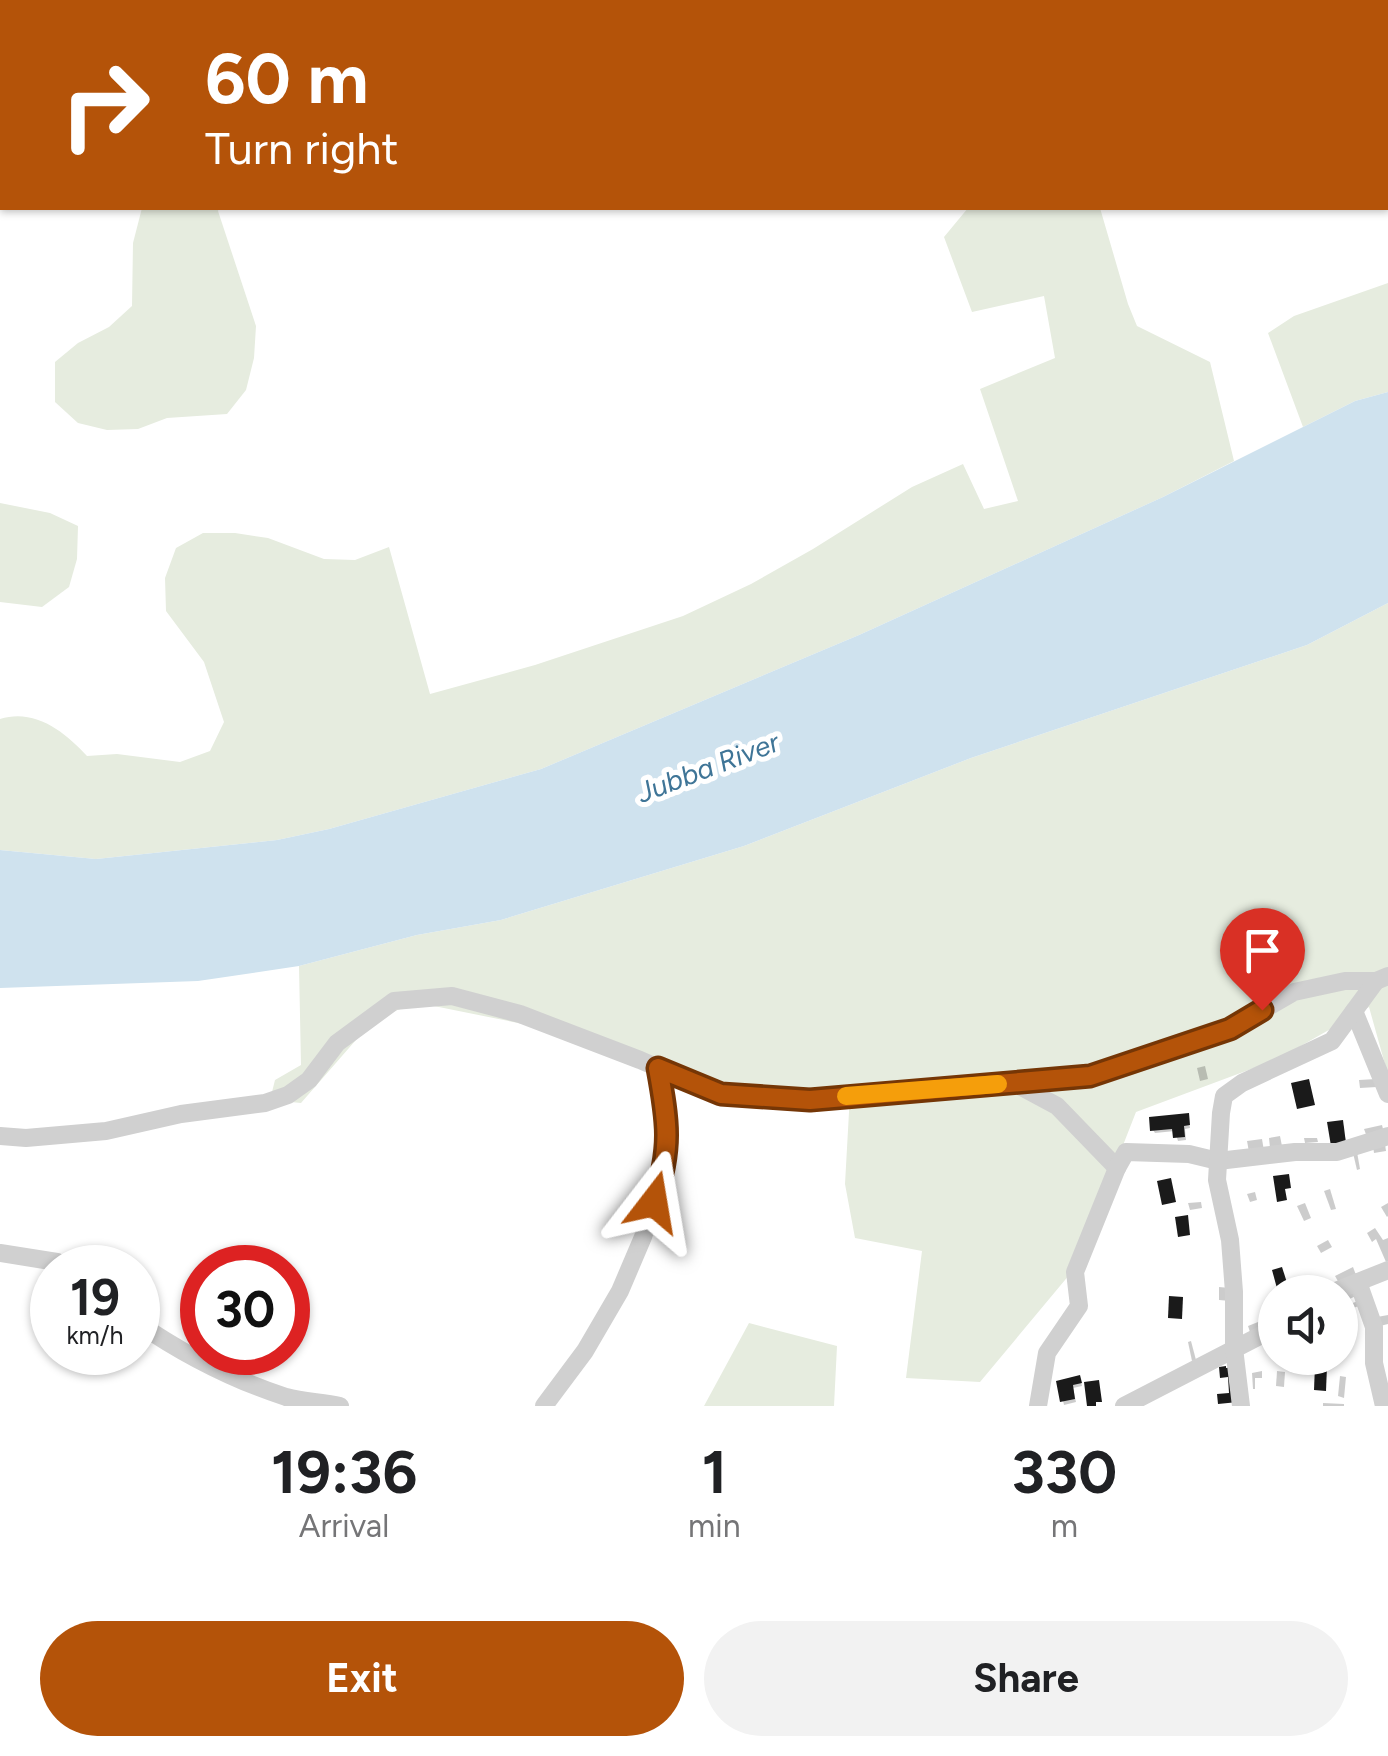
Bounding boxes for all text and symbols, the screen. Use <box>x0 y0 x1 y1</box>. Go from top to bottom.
text: 60 m <box>205 36 369 121</box>
icon: right <box>40 40 170 170</box>
text: Turn right <box>205 121 398 175</box>
water label: Jubba River <box>631 724 785 810</box>
pin <box>1220 908 1305 1011</box>
icon: arrive <box>1235 923 1290 978</box>
position arrow <box>602 1150 706 1254</box>
speed limit sign: 30 <box>180 1245 310 1375</box>
text: 19 <box>70 1267 120 1328</box>
map controls <box>1258 1275 1358 1375</box>
button: sound <box>1258 1275 1358 1375</box>
text: km/h <box>66 1320 124 1350</box>
text: 19:36 <box>271 1436 417 1508</box>
text: 1 <box>702 1436 727 1508</box>
text: 330 <box>1011 1436 1117 1508</box>
text: Arrival <box>299 1507 389 1545</box>
text: min <box>688 1507 741 1545</box>
text: m <box>1051 1507 1078 1545</box>
button: Exit <box>40 1621 684 1736</box>
button: Share <box>704 1621 1348 1736</box>

